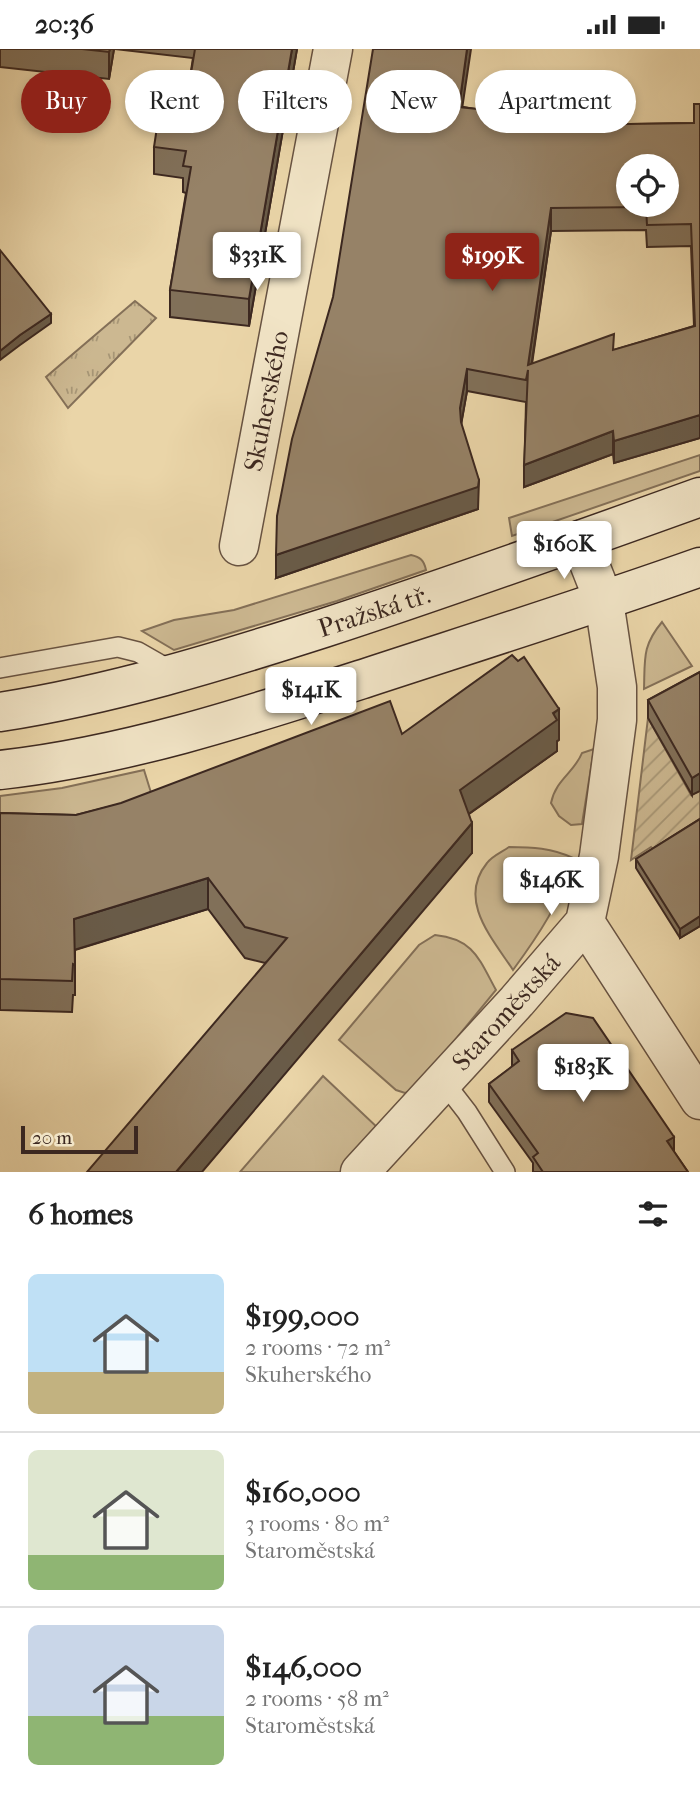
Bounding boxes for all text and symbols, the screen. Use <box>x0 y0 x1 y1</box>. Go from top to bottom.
text: 20:36 <box>35 9 94 40</box>
chip: Buy <box>21 70 111 133</box>
chip: Rent <box>125 70 224 133</box>
chip: Filters <box>238 70 352 133</box>
chip: New <box>366 70 461 133</box>
chip: Apartment <box>475 70 636 133</box>
map controls <box>616 154 679 217</box>
button: locate <box>616 154 679 217</box>
pin: $331K <box>208 233 306 292</box>
pin: $199K <box>443 233 541 293</box>
text: $331K <box>229 241 285 268</box>
text: $199K <box>461 242 523 269</box>
street label: Skuherského <box>238 328 295 474</box>
pin: $160K <box>515 521 613 581</box>
text: $160K <box>533 530 595 557</box>
street label: Pražská tř. <box>314 579 434 644</box>
pin: $141K <box>262 667 360 727</box>
text: $141K <box>281 676 341 703</box>
pin: $146K <box>502 857 600 917</box>
text: $146K <box>519 866 583 893</box>
street label: Staroměstská <box>446 947 568 1077</box>
pin: $183K <box>534 1045 632 1104</box>
text: $183K <box>554 1053 612 1080</box>
scale bar <box>21 1123 138 1155</box>
text: 20 m <box>32 1127 72 1149</box>
icon: filters <box>634 1195 672 1233</box>
text: 6 homes <box>28 1197 133 1232</box>
text: $199,000 <box>245 1299 360 1334</box>
icon: home <box>84 1302 168 1386</box>
text: 2 rooms · 72 m² <box>245 1334 390 1361</box>
text: Skuherského <box>245 1361 371 1388</box>
text: $160,000 <box>245 1475 361 1510</box>
icon: home <box>84 1478 168 1562</box>
text: 3 rooms · 80 m² <box>245 1510 389 1537</box>
text: Staroměstská <box>245 1537 375 1564</box>
text: $146,000 <box>245 1650 362 1685</box>
icon: home <box>84 1653 168 1737</box>
text: 2 rooms · 58 m² <box>245 1685 389 1712</box>
text: Staroměstská <box>245 1712 375 1739</box>

